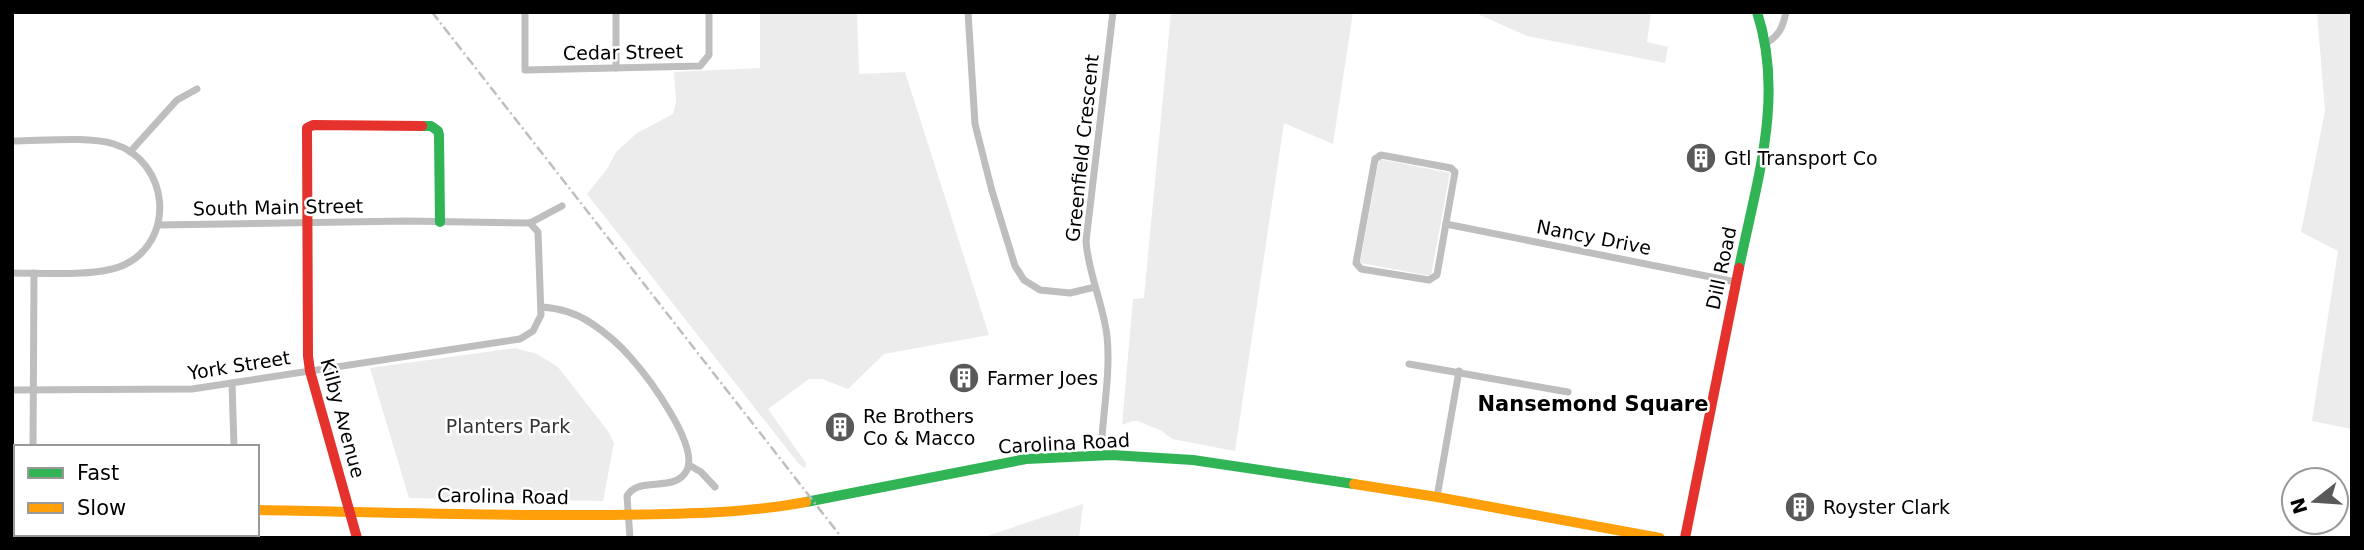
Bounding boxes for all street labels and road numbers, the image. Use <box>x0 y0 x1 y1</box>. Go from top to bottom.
street label: Cedar Street <box>563 40 683 64</box>
street label: Greenfield Crescent <box>1061 53 1103 243</box>
street label: South Main Street <box>193 195 363 219</box>
street label: Nancy Drive <box>1535 215 1653 259</box>
street label: Dill Road <box>1701 225 1741 311</box>
street label: York Street <box>185 346 292 384</box>
street label: Kilby Avenue <box>316 356 370 480</box>
street label: Carolina Road <box>998 429 1130 457</box>
street label: Carolina Road <box>437 484 569 508</box>

